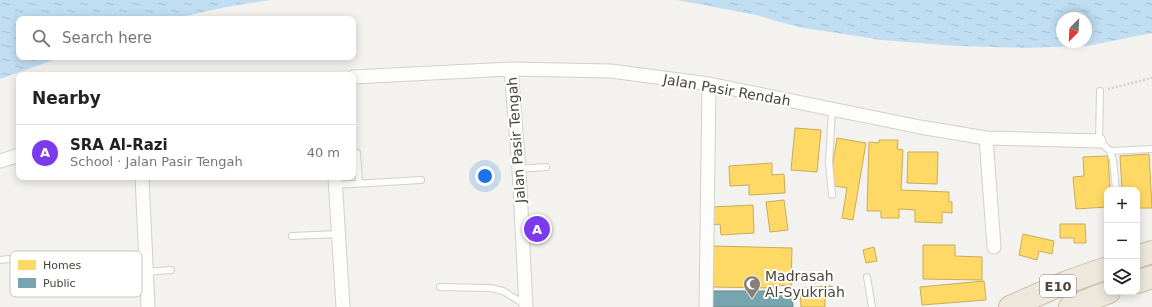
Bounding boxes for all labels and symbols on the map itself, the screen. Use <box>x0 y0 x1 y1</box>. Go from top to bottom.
north arrow <box>1056 12 1092 48</box>
street label: Jalan Pasir Rendah <box>661 71 792 109</box>
street label: Jalan Pasir Tengah <box>504 76 528 205</box>
your location <box>475 166 495 186</box>
pin: A <box>524 214 550 244</box>
legend <box>10 251 142 297</box>
text: Homes <box>43 259 81 272</box>
place label: Madrasah Al-Syukriah <box>765 268 845 300</box>
mosque icon: Madrasah Al-Syukriah <box>742 274 762 299</box>
road number: E10 <box>1040 275 1076 297</box>
text: Public <box>43 277 76 290</box>

